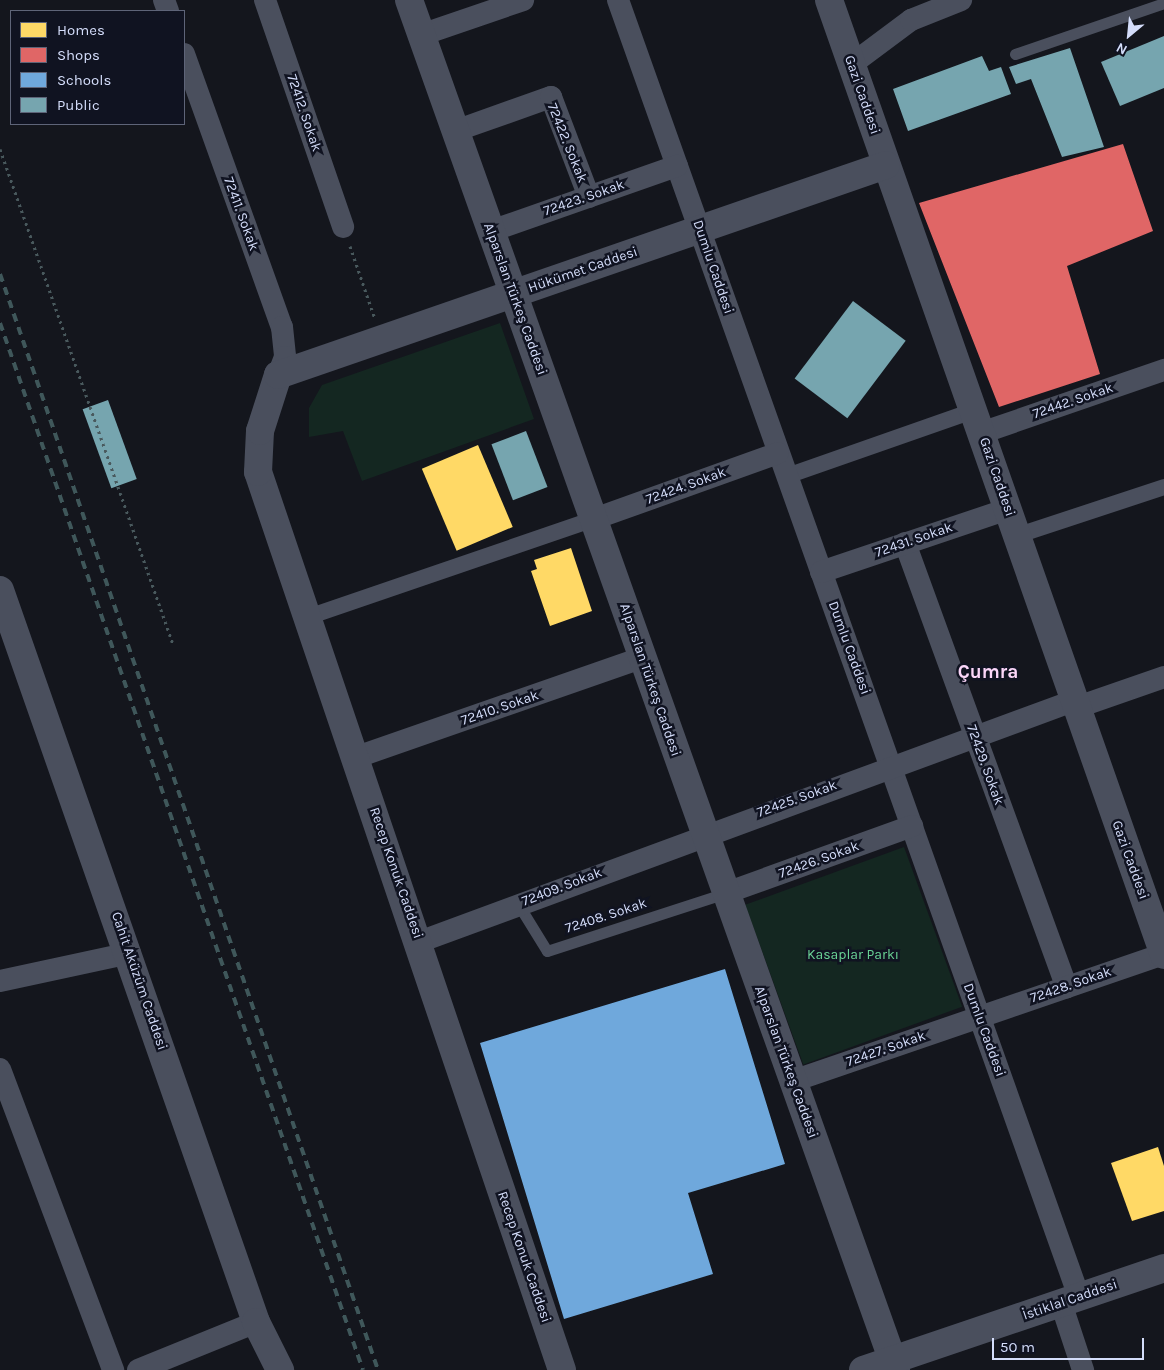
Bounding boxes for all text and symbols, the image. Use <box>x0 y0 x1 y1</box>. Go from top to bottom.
legend <box>10 10 185 125</box>
north arrow <box>1104 10 1154 60</box>
text: Homes <box>57 21 105 39</box>
text: N <box>1113 39 1130 59</box>
text: Shops <box>57 46 100 64</box>
street label: Gazi Caddesi <box>841 53 883 137</box>
text: Schools <box>57 71 111 89</box>
street label: 72412. Sokak <box>283 72 325 154</box>
text: Public <box>57 96 100 114</box>
street label: 72422. Sokak <box>543 101 591 185</box>
street label: 72411. Sokak <box>220 175 262 253</box>
street label: 72423. Sokak <box>541 176 627 220</box>
street label: Dumlu Caddesi <box>689 218 737 316</box>
street label: Alparslan Türkeş Caddesi <box>480 221 550 377</box>
street label: Hükümet Caddesi <box>526 243 640 297</box>
street label: 72442. Sokak <box>1031 379 1115 423</box>
street label: Gazi Caddesi <box>976 435 1018 519</box>
street label: 72424. Sokak <box>644 464 728 508</box>
street label: 72431. Sokak <box>873 519 955 561</box>
street label: Dumlu Caddesi <box>824 599 874 697</box>
street label: Alparslan Türkeş Caddesi <box>616 601 684 759</box>
district label: Çumra <box>958 662 1018 684</box>
street label: 72410. Sokak <box>459 687 541 729</box>
street label: 72429. Sokak <box>963 723 1007 807</box>
street label: 72425. Sokak <box>755 777 839 821</box>
street label: Recep Konuk Caddesi <box>366 805 426 941</box>
street label: Gazi Caddesi <box>1108 818 1152 902</box>
street label: 72426. Sokak <box>777 838 861 882</box>
street label: 72409. Sokak <box>520 864 604 910</box>
street label: 72408. Sokak <box>563 895 649 937</box>
street label: Cahit Aküzüm Caddesi <box>107 910 171 1052</box>
park label: Kasaplar Parkı <box>807 947 899 963</box>
street label: 72428. Sokak <box>1028 963 1114 1007</box>
street label: Dumlu Caddesi <box>959 981 1009 1079</box>
street label: Alparslan Türkeş Caddesi <box>751 984 821 1140</box>
street label: 72427. Sokak <box>844 1028 928 1070</box>
street label: Recep Konuk Caddesi <box>494 1189 554 1325</box>
street label: İstiklal Caddesi <box>1020 1276 1120 1324</box>
scale bar <box>994 1328 1146 1360</box>
text: 50 m <box>1000 1338 1035 1356</box>

